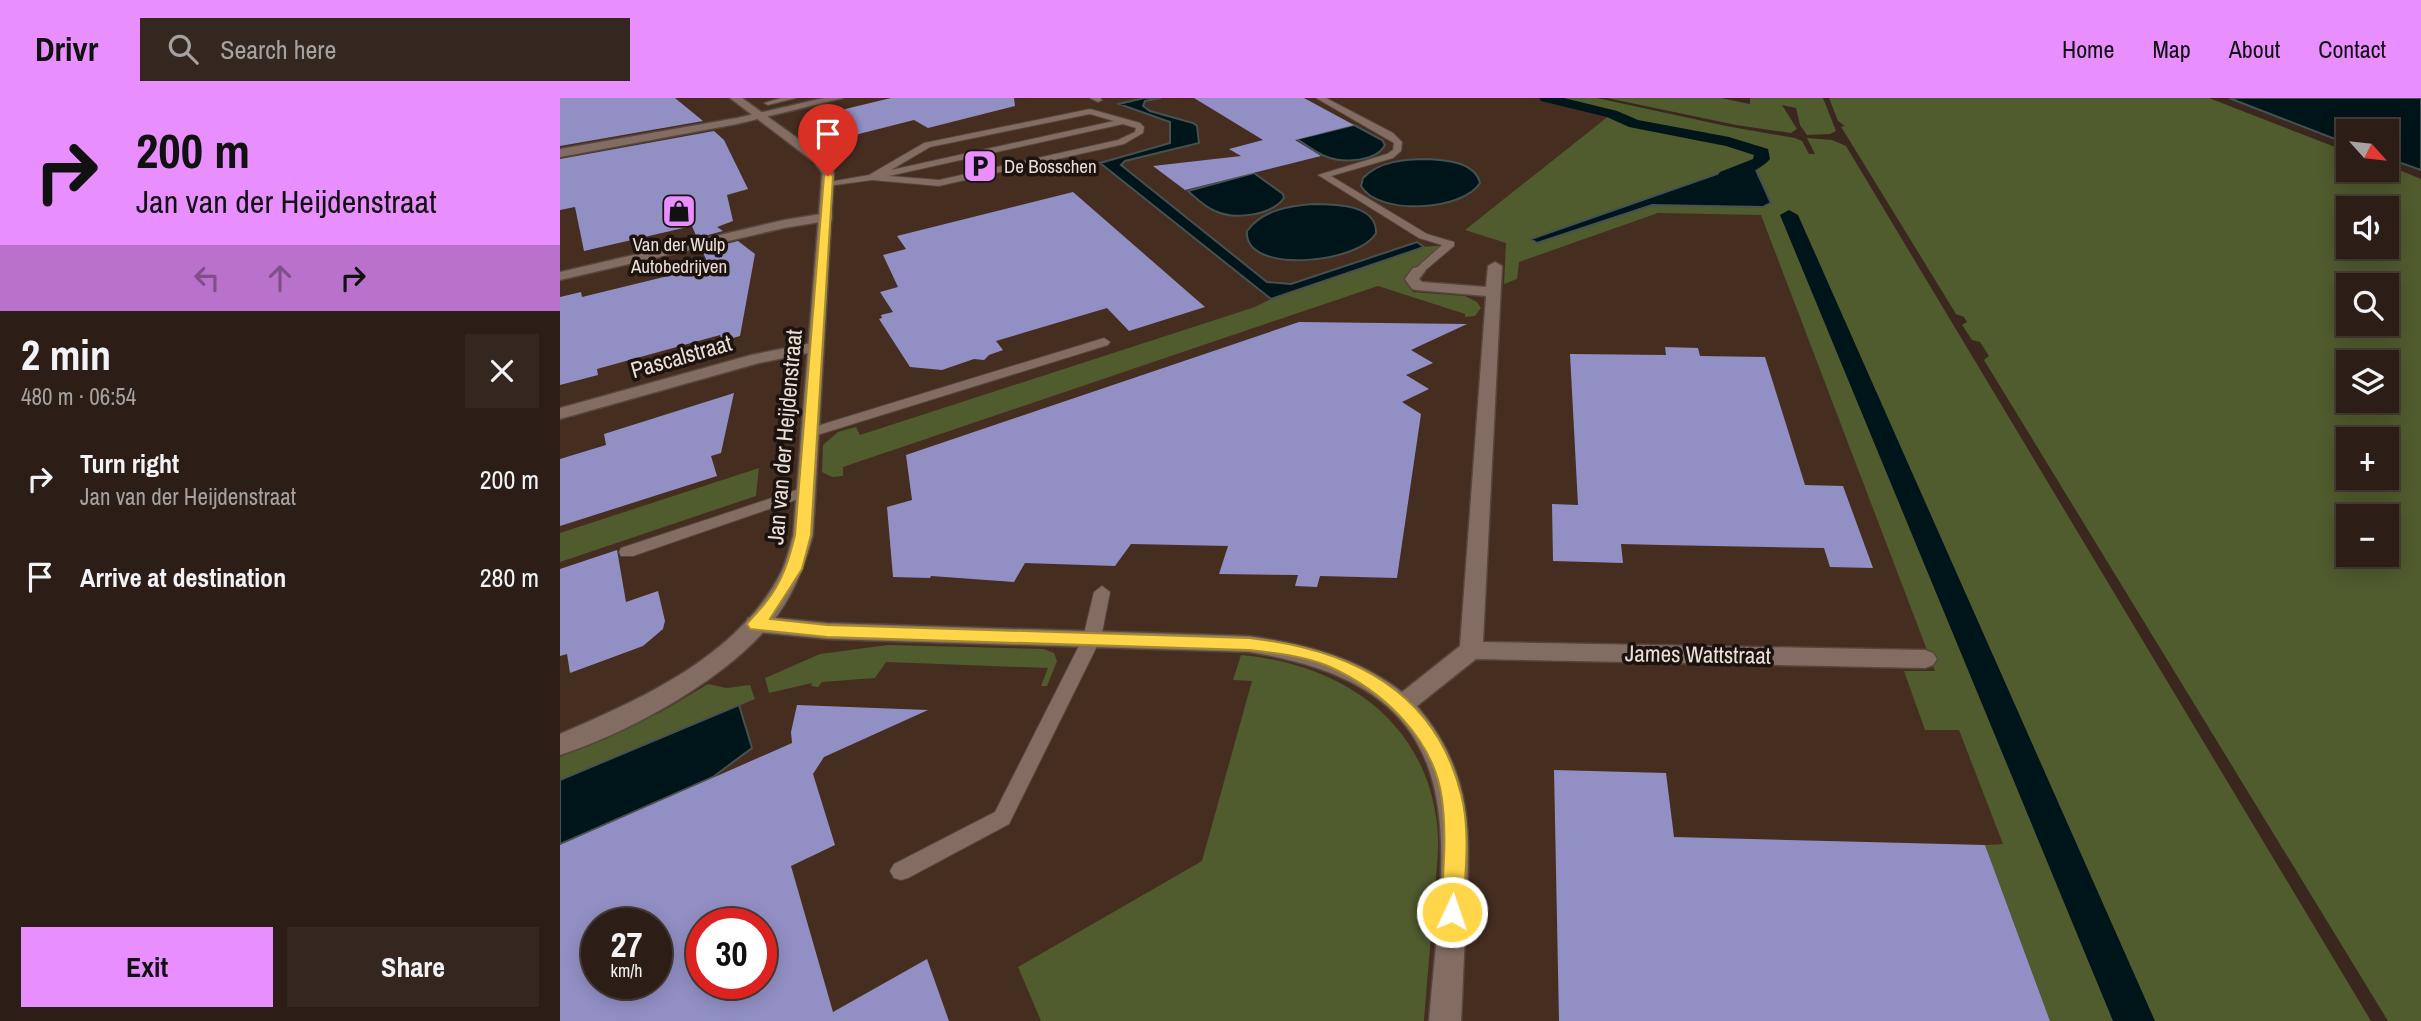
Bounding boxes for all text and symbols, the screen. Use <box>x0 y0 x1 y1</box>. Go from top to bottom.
search box <box>140 18 630 81</box>
text: Drivr <box>35 27 98 71</box>
icon: search <box>164 30 202 68</box>
text: Search here <box>220 32 336 67</box>
text: Home <box>2062 33 2114 65</box>
text: Map <box>2152 33 2191 65</box>
text: About <box>2229 33 2280 65</box>
text: Contact <box>2318 33 2386 65</box>
pin <box>798 104 858 176</box>
icon: arrive <box>809 115 847 153</box>
text: 200 m <box>136 117 250 183</box>
north arrow <box>2336 119 2399 182</box>
map controls <box>2336 119 2399 567</box>
icon: right <box>21 126 112 217</box>
parking icon: De Bosschen <box>961 147 999 185</box>
place label: De Bosschen <box>1004 153 1097 179</box>
text: Jan van der Heijdenstraat <box>136 180 436 223</box>
shop icon: Van der Wulp Autobedrijven <box>660 192 698 230</box>
button: sound <box>2336 196 2399 259</box>
place label: Van der Wulp Autobedrijven <box>630 231 727 279</box>
icon: left <box>188 259 226 297</box>
icon: ahead <box>261 259 299 297</box>
icon: right <box>334 259 372 297</box>
button: search <box>2336 273 2399 336</box>
text: 2 min <box>21 327 111 383</box>
street label: Pascalstraat <box>627 327 735 385</box>
street label: Jan van der Heijdenstraat <box>759 328 809 546</box>
button: close <box>465 334 539 408</box>
button: layers <box>2336 350 2399 413</box>
text: 480 m · 06:54 <box>21 381 136 412</box>
button: + <box>2336 427 2399 490</box>
text: Turn right <box>80 446 179 481</box>
icon: right <box>21 460 59 498</box>
text: 200 m <box>480 462 539 497</box>
text: Jan van der Heijdenstraat <box>80 481 296 512</box>
button: − <box>2336 504 2399 567</box>
icon: arrive <box>21 558 59 596</box>
text: Arrive at destination <box>80 560 286 595</box>
text: 280 m <box>480 560 539 595</box>
street label: James Wattstraat <box>1625 637 1771 671</box>
position arrow <box>1415 875 1489 949</box>
speed limit sign: 30 <box>686 908 777 999</box>
text: 27 <box>611 921 642 968</box>
button: Exit <box>21 927 273 1007</box>
button: Share <box>287 927 539 1007</box>
text: km/h <box>611 958 643 983</box>

